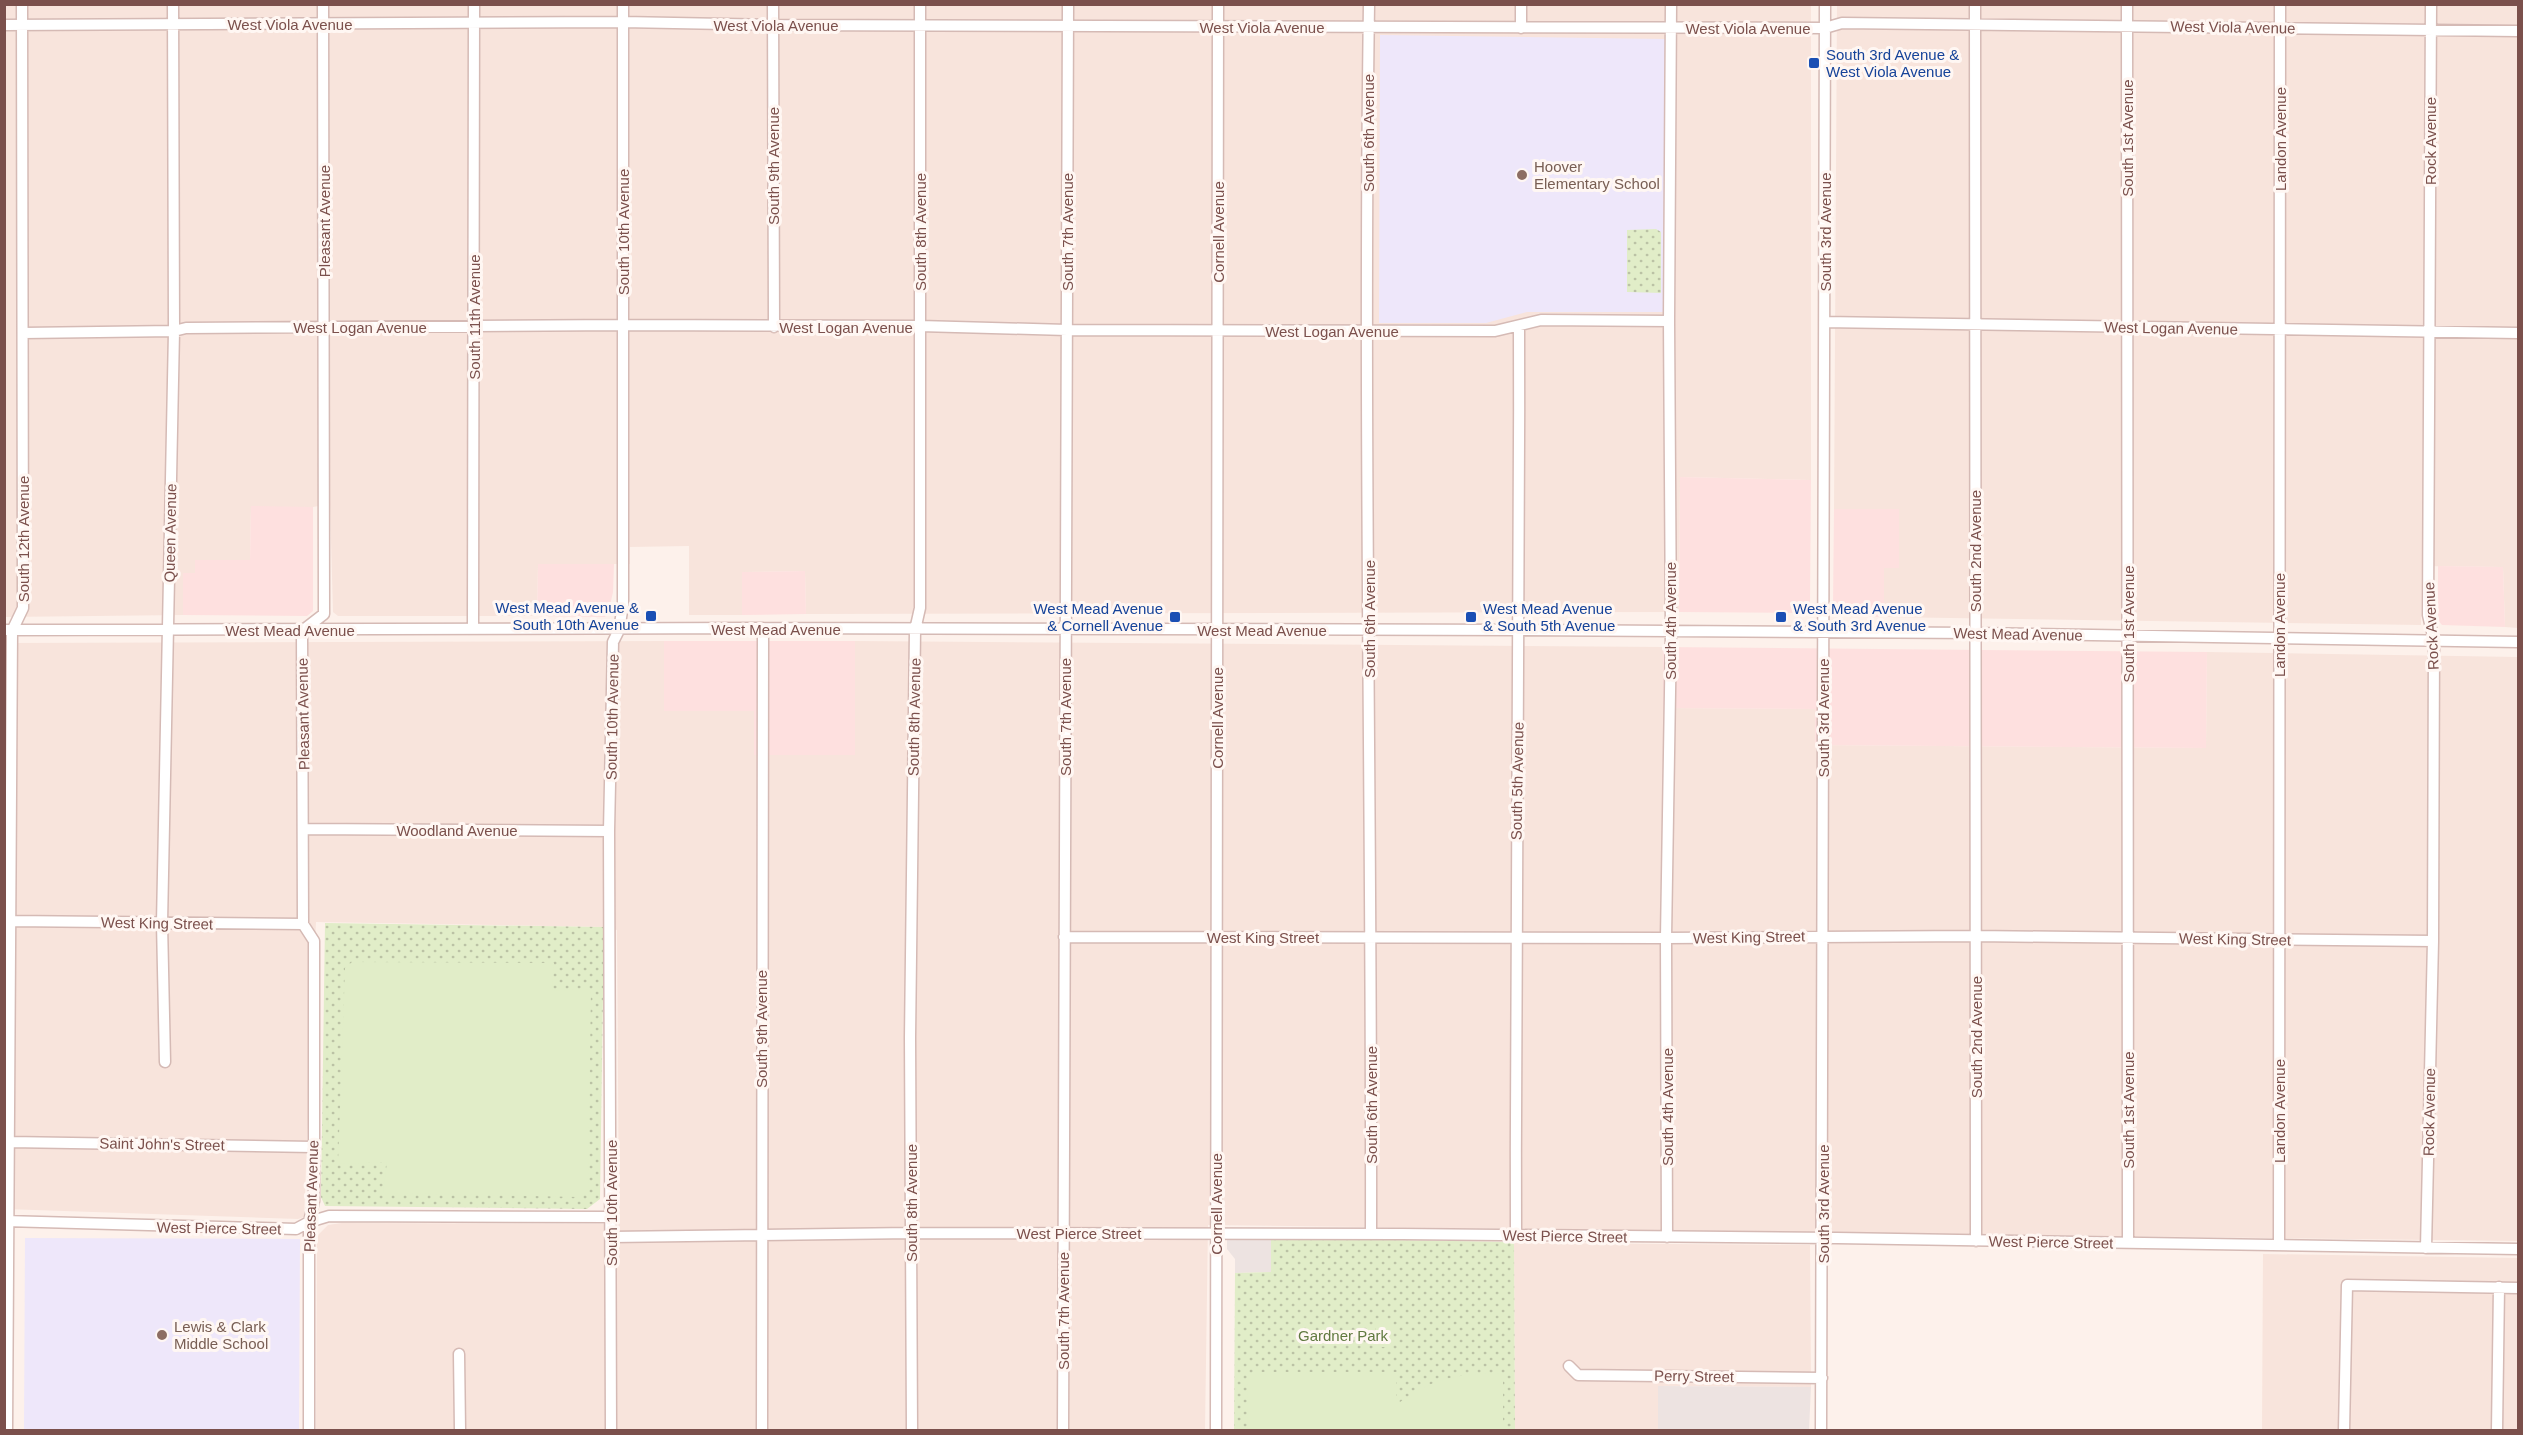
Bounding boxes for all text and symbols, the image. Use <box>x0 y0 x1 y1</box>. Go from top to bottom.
street label: West Viola Avenue <box>227 16 353 33</box>
street label: West Viola Avenue <box>713 17 839 34</box>
street label: West Viola Avenue <box>2170 17 2296 37</box>
street label: West Viola Avenue <box>1199 19 1325 36</box>
street label: West Viola Avenue <box>1685 20 1811 37</box>
place label: South 3rd Avenue & West Viola Avenue <box>1826 46 1959 80</box>
marker: South 3rd Avenue & West Viola Avenue <box>1807 56 1821 70</box>
street label: South 6th Avenue <box>1360 74 1377 192</box>
street label: South 1st Avenue <box>2119 79 2136 197</box>
street label: Landon Avenue <box>2272 87 2289 191</box>
street label: Rock Avenue <box>2422 97 2439 185</box>
street label: South 9th Avenue <box>765 107 782 225</box>
place label: Hoover Elementary School <box>1534 158 1660 192</box>
street label: Pleasant Avenue <box>316 165 333 277</box>
marker: Hoover Elementary School <box>1515 168 1529 182</box>
street label: South 10th Avenue <box>615 169 632 295</box>
street label: South 8th Avenue <box>912 173 929 291</box>
street label: South 7th Avenue <box>1059 173 1076 291</box>
street label: South 3rd Avenue <box>1817 173 1834 292</box>
street label: Cornell Avenue <box>1210 181 1227 283</box>
street label: South 11th Avenue <box>466 254 483 380</box>
street label: West Logan Avenue <box>2104 318 2238 338</box>
street label: West Logan Avenue <box>293 319 427 336</box>
street label: West Logan Avenue <box>779 319 913 336</box>
street label: West Logan Avenue <box>1265 323 1399 340</box>
street label: South 12th Avenue <box>15 476 32 602</box>
street label: Queen Avenue <box>161 483 179 583</box>
street label: South 2nd Avenue <box>1967 490 1984 612</box>
street label: South 6th Avenue <box>1361 560 1378 678</box>
street label: South 4th Avenue <box>1662 562 1679 680</box>
street label: South 1st Avenue <box>2120 565 2137 683</box>
street label: Landon Avenue <box>2271 573 2288 677</box>
street label: Rock Avenue <box>2420 582 2442 670</box>
place label: West Mead Avenue & South 10th Avenue <box>495 599 639 633</box>
place label: West Mead Avenue & Cornell Avenue <box>1033 600 1163 634</box>
place label: West Mead Avenue & South 5th Avenue <box>1483 600 1615 634</box>
place label: West Mead Avenue & South 3rd Avenue <box>1793 600 1926 634</box>
marker: West Mead Avenue & South 10th Avenue <box>644 609 658 623</box>
marker: West Mead Avenue & Cornell Avenue <box>1168 610 1182 624</box>
marker: West Mead Avenue & South 5th Avenue <box>1464 610 1478 624</box>
marker: West Mead Avenue & South 3rd Avenue <box>1774 610 1788 624</box>
street label: West Mead Avenue <box>711 621 841 638</box>
street label: West Mead Avenue <box>225 622 355 639</box>
street label: West Mead Avenue <box>1197 622 1327 639</box>
street label: West Mead Avenue <box>1953 624 2083 644</box>
street label: South 10th Avenue <box>602 654 622 780</box>
street label: Pleasant Avenue <box>294 658 312 770</box>
street label: South 8th Avenue <box>904 658 924 776</box>
street label: South 7th Avenue <box>1057 658 1074 776</box>
street label: South 3rd Avenue <box>1815 659 1832 778</box>
street label: Cornell Avenue <box>1209 667 1226 769</box>
street label: South 5th Avenue <box>1507 722 1527 840</box>
street label: Woodland Avenue <box>396 822 518 839</box>
street label: West King Street <box>101 914 214 932</box>
street label: West King Street <box>1693 928 1806 946</box>
street label: West King Street <box>1207 929 1320 946</box>
street label: West King Street <box>2179 930 2292 948</box>
street label: South 9th Avenue <box>753 970 770 1088</box>
street label: South 2nd Avenue <box>1968 976 1985 1098</box>
street label: South 6th Avenue <box>1363 1046 1380 1164</box>
street label: South 4th Avenue <box>1659 1048 1676 1166</box>
street label: South 1st Avenue <box>2120 1051 2137 1169</box>
street label: Landon Avenue <box>2271 1059 2288 1163</box>
street label: Rock Avenue <box>2420 1068 2438 1156</box>
street label: Saint John's Street <box>99 1134 226 1154</box>
street label: Pleasant Avenue <box>301 1140 321 1252</box>
street label: South 10th Avenue <box>603 1140 620 1266</box>
street label: South 8th Avenue <box>903 1144 920 1262</box>
street label: South 3rd Avenue <box>1815 1145 1832 1264</box>
street label: Cornell Avenue <box>1208 1153 1225 1255</box>
street label: West Pierce Street <box>156 1218 282 1238</box>
street label: West Pierce Street <box>1017 1225 1142 1242</box>
street label: West Pierce Street <box>1502 1226 1628 1246</box>
street label: West Pierce Street <box>1988 1232 2114 1252</box>
street label: South 7th Avenue <box>1055 1252 1072 1370</box>
place label: Lewis & Clark Middle School <box>174 1318 268 1352</box>
park label: Gardner Park <box>1298 1327 1389 1344</box>
marker: Lewis & Clark Middle School <box>155 1328 169 1342</box>
street label: Perry Street <box>1654 1367 1735 1385</box>

